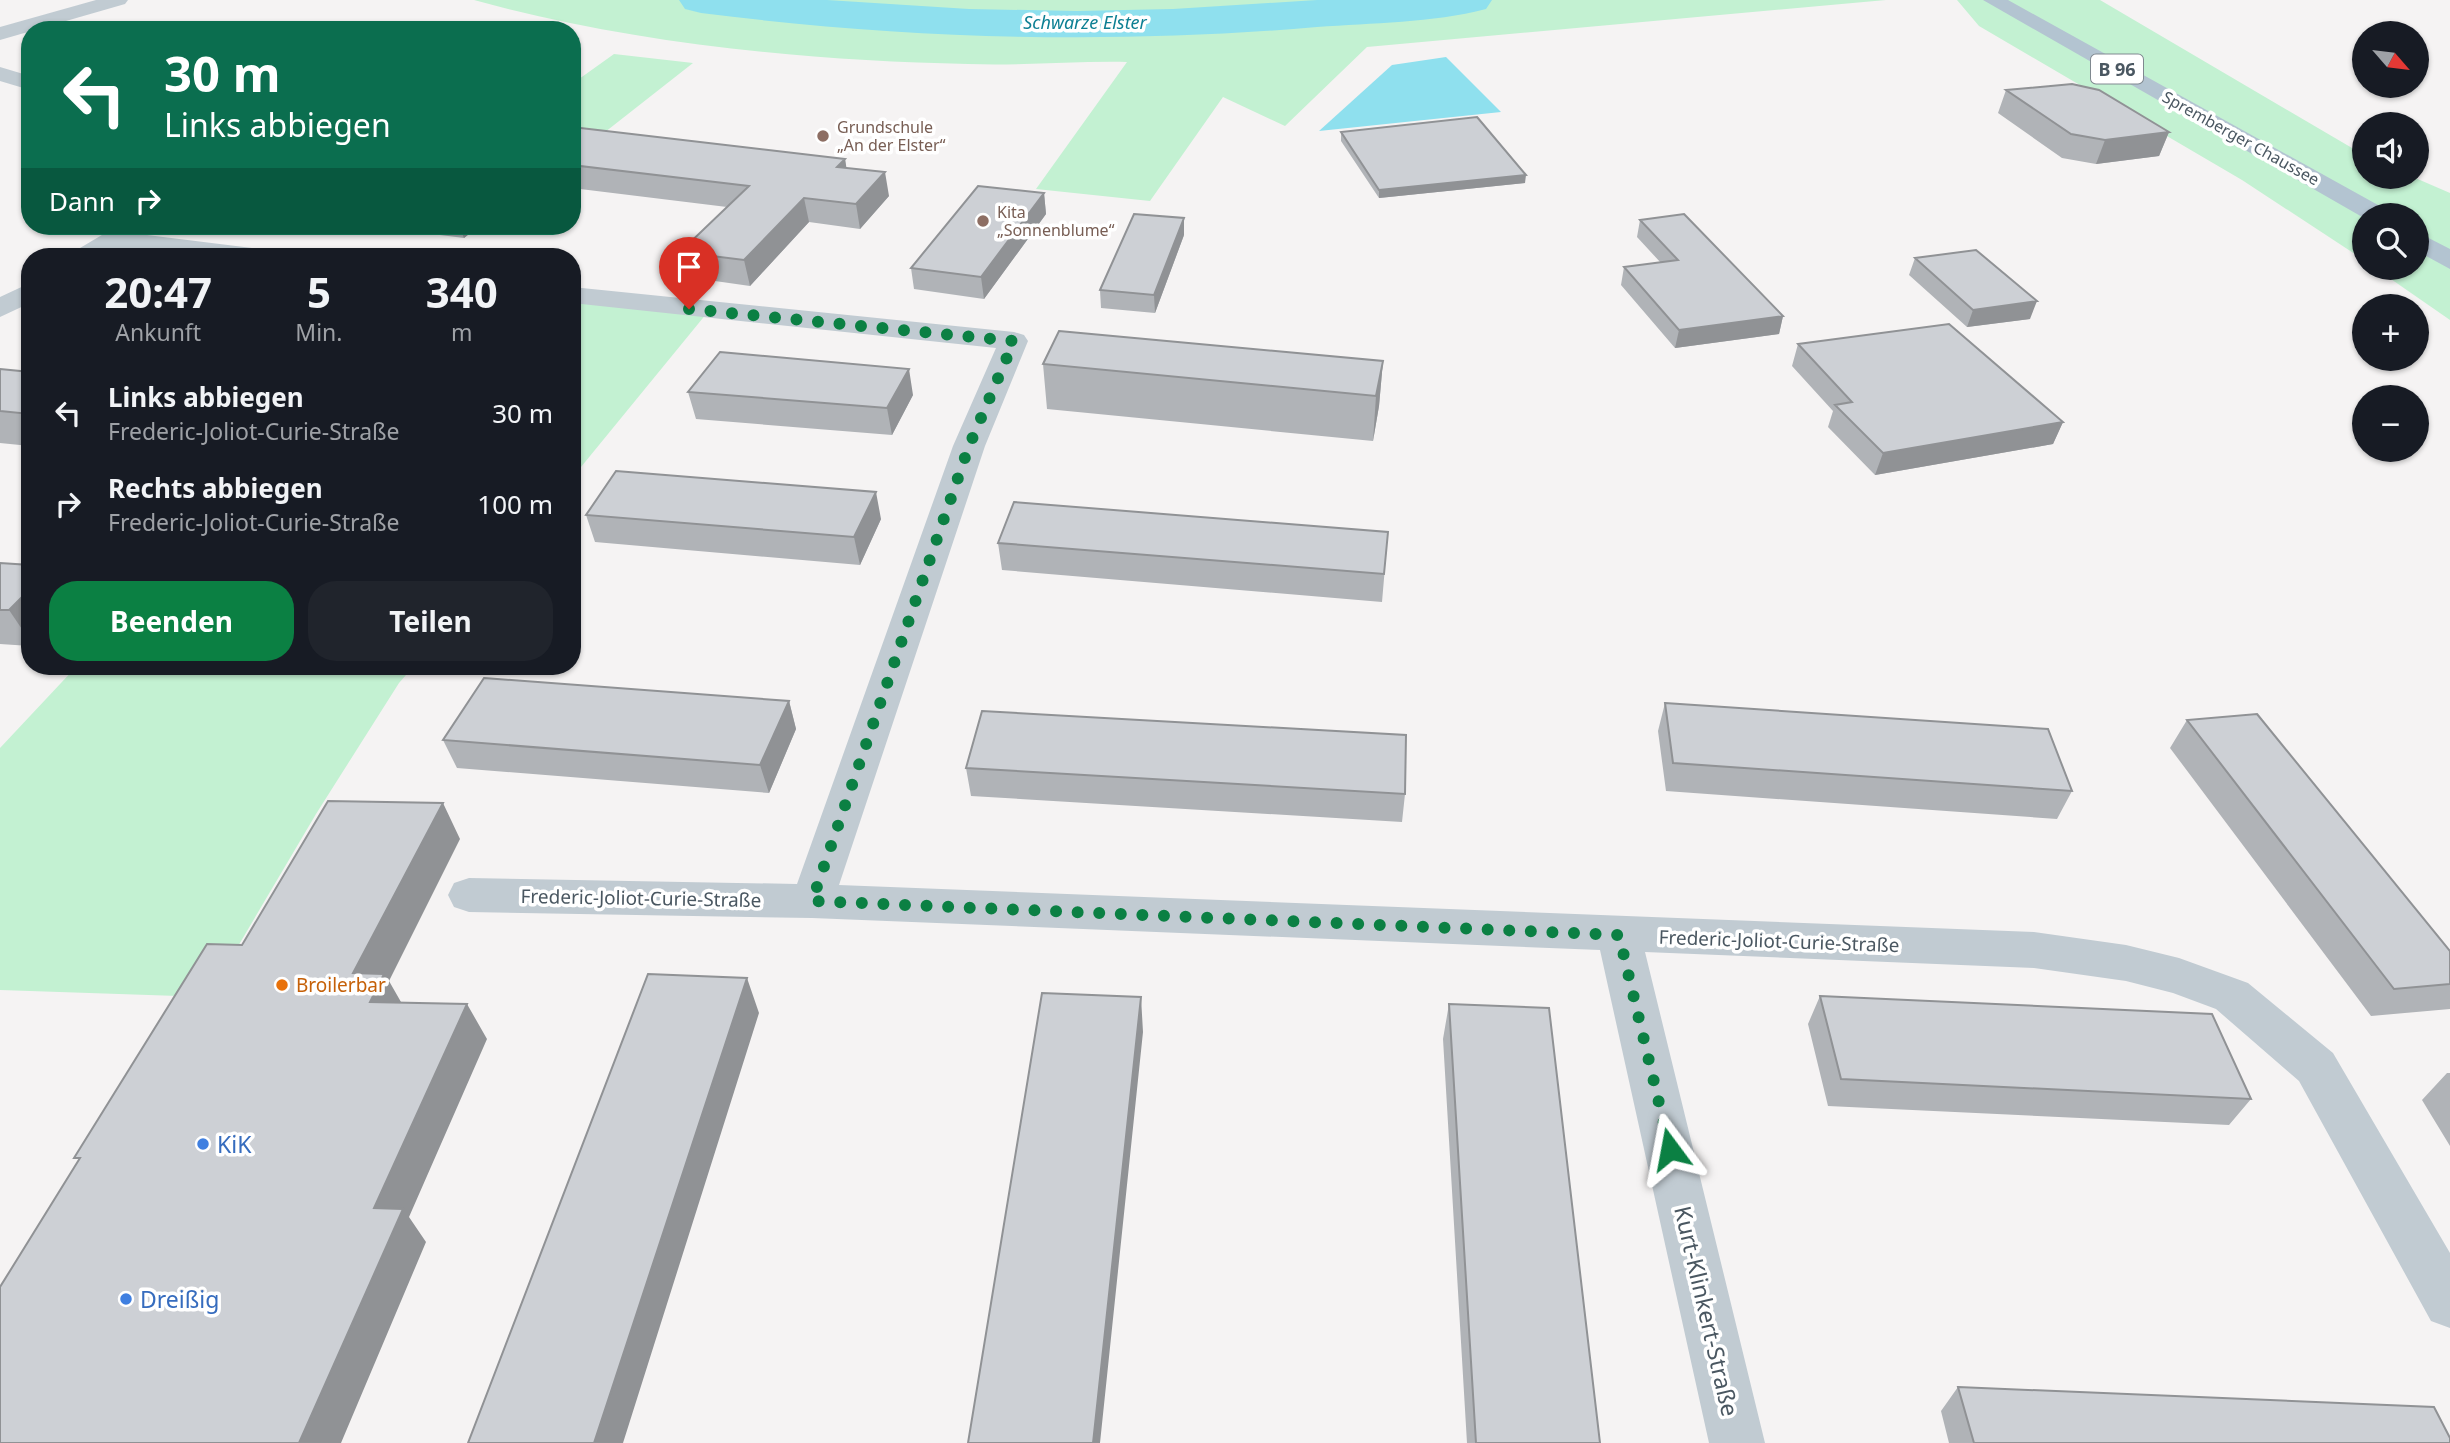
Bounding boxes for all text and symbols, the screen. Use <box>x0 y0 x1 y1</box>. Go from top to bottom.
water label: Schwarze Elster <box>1023 10 1148 34</box>
north arrow <box>2352 21 2429 98</box>
map controls <box>2352 21 2429 462</box>
text: 30 m <box>164 40 281 106</box>
icon: left <box>49 49 140 140</box>
road number: B 96 <box>2091 55 2143 84</box>
street label: Spremberger Chaussee <box>2159 86 2323 190</box>
text: Links abbiegen <box>164 103 391 146</box>
button: sound <box>2352 112 2429 189</box>
place label: Grundschule „An der Elster“ <box>837 116 946 156</box>
marker: Grundschule „An der Elster“ <box>815 128 831 144</box>
icon: right <box>129 182 167 220</box>
text: Dann <box>49 183 115 219</box>
place label: Kita „Sonnenblume“ <box>997 201 1115 241</box>
button: search <box>2352 203 2429 280</box>
marker: Kita „Sonnenblume“ <box>975 213 991 229</box>
pin <box>659 237 719 309</box>
icon: arrive <box>670 248 708 286</box>
text: 20:47 <box>104 263 212 320</box>
text: 5 <box>307 263 331 320</box>
text: 340 <box>426 263 498 320</box>
button: + <box>2352 294 2429 371</box>
text: Ankunft <box>115 316 201 348</box>
text: Min. <box>295 316 343 348</box>
text: m <box>451 316 473 348</box>
text: Links abbiegen <box>108 379 304 415</box>
button: − <box>2352 385 2429 462</box>
icon: left <box>49 394 87 432</box>
text: 30 m <box>492 395 553 431</box>
text: Frederic-Joliot-Curie-Straße <box>108 415 400 447</box>
text: Rechts abbiegen <box>108 470 323 506</box>
icon: right <box>49 485 87 523</box>
text: 100 m <box>477 486 553 522</box>
text: Frederic-Joliot-Curie-Straße <box>108 506 400 538</box>
button: Beenden <box>49 581 294 661</box>
button: Teilen <box>308 581 553 661</box>
street label: Frederic-Joliot-Curie-Straße <box>520 883 762 913</box>
street label: Frederic-Joliot-Curie-Straße <box>1658 924 1900 958</box>
place label: Broilerbar <box>296 972 386 998</box>
marker: Broilerbar <box>274 977 290 993</box>
position arrow <box>1633 1112 1707 1186</box>
place label: KiK <box>217 1128 252 1160</box>
marker: KiK <box>195 1136 211 1152</box>
street label: Kurt-Klinkert-Straße <box>1667 1203 1747 1419</box>
place label: Dreißig <box>140 1283 219 1315</box>
marker: Dreißig <box>118 1291 134 1307</box>

